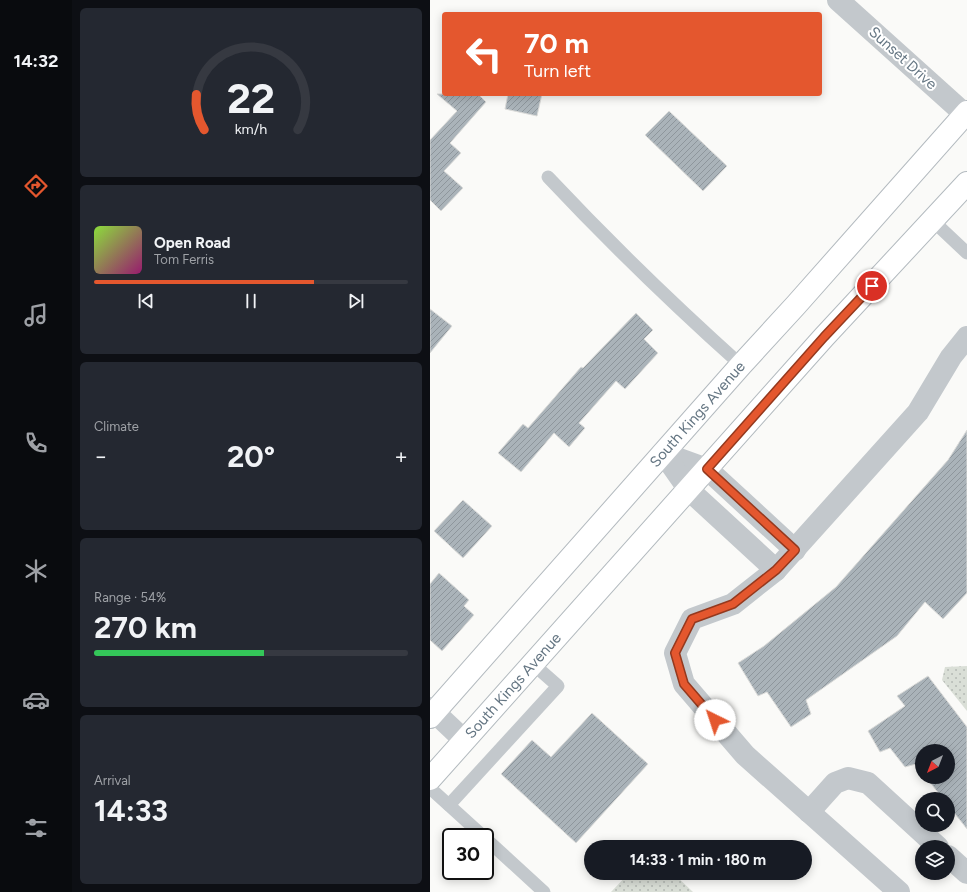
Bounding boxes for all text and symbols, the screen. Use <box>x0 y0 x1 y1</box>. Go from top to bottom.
street label: Sunset Drive <box>865 23 941 93</box>
text: 70 m <box>524 26 589 60</box>
icon: left <box>458 28 510 80</box>
text: 14:32 <box>14 50 58 72</box>
text: Turn left <box>524 60 591 82</box>
text: 22 <box>227 73 275 123</box>
text: km/h <box>235 120 267 138</box>
icon: directions <box>22 172 50 200</box>
text: Open Road <box>154 234 231 252</box>
text: Tom Ferris <box>154 252 214 267</box>
pin <box>855 269 889 303</box>
icon: arrive <box>861 275 883 297</box>
icon: previous <box>135 290 157 312</box>
icon: pause <box>240 290 262 312</box>
icon: next <box>345 290 367 312</box>
icon: music <box>22 301 50 329</box>
street label: South Kings Avenue <box>646 358 749 471</box>
text: Climate <box>94 419 139 434</box>
icon: phone <box>22 429 50 457</box>
text: 20° <box>227 438 275 475</box>
text: − <box>94 443 108 470</box>
text: + <box>394 443 408 470</box>
icon: climate <box>22 557 50 585</box>
text: Range · 54% <box>94 590 166 605</box>
text: 270 km <box>94 609 197 646</box>
street label: South Kings Avenue <box>461 629 565 742</box>
icon: car <box>22 686 50 714</box>
position arrow <box>694 699 736 741</box>
north arrow <box>915 744 955 784</box>
map controls <box>915 744 955 880</box>
text: Arrival <box>94 773 131 788</box>
text: 14:33 <box>94 792 168 829</box>
button: search <box>915 792 955 832</box>
icon: filters <box>22 814 50 842</box>
speed limit sign: 30 <box>442 828 494 880</box>
button: layers <box>915 840 955 880</box>
text: 14:33 · 1 min · 180 m <box>630 851 766 869</box>

